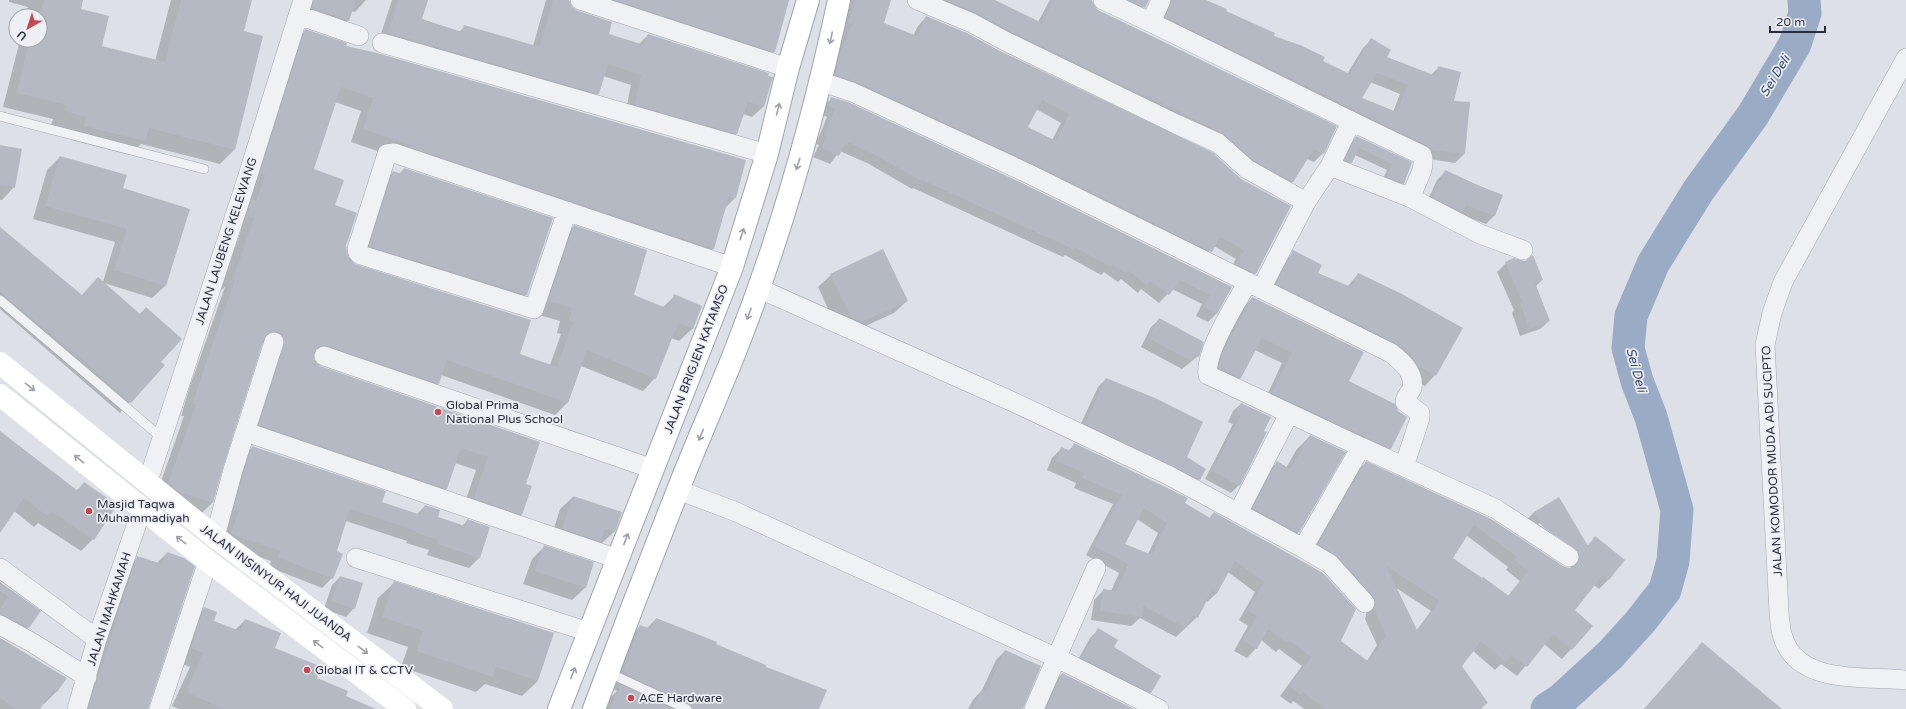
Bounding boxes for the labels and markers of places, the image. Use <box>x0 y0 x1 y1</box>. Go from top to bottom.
place label: Global Prima National Plus School <box>446 398 563 426</box>
marker: Global Prima National Plus School <box>433 407 443 417</box>
place label: Masjid Taqwa Muhammadiyah <box>97 497 190 525</box>
marker: Masjid Taqwa Muhammadiyah <box>84 506 94 516</box>
place label: Global IT & CCTV <box>315 663 414 677</box>
marker: Global IT & CCTV <box>302 665 312 675</box>
place label: ACE Hardware <box>639 691 722 705</box>
marker: ACE Hardware <box>626 693 636 703</box>

